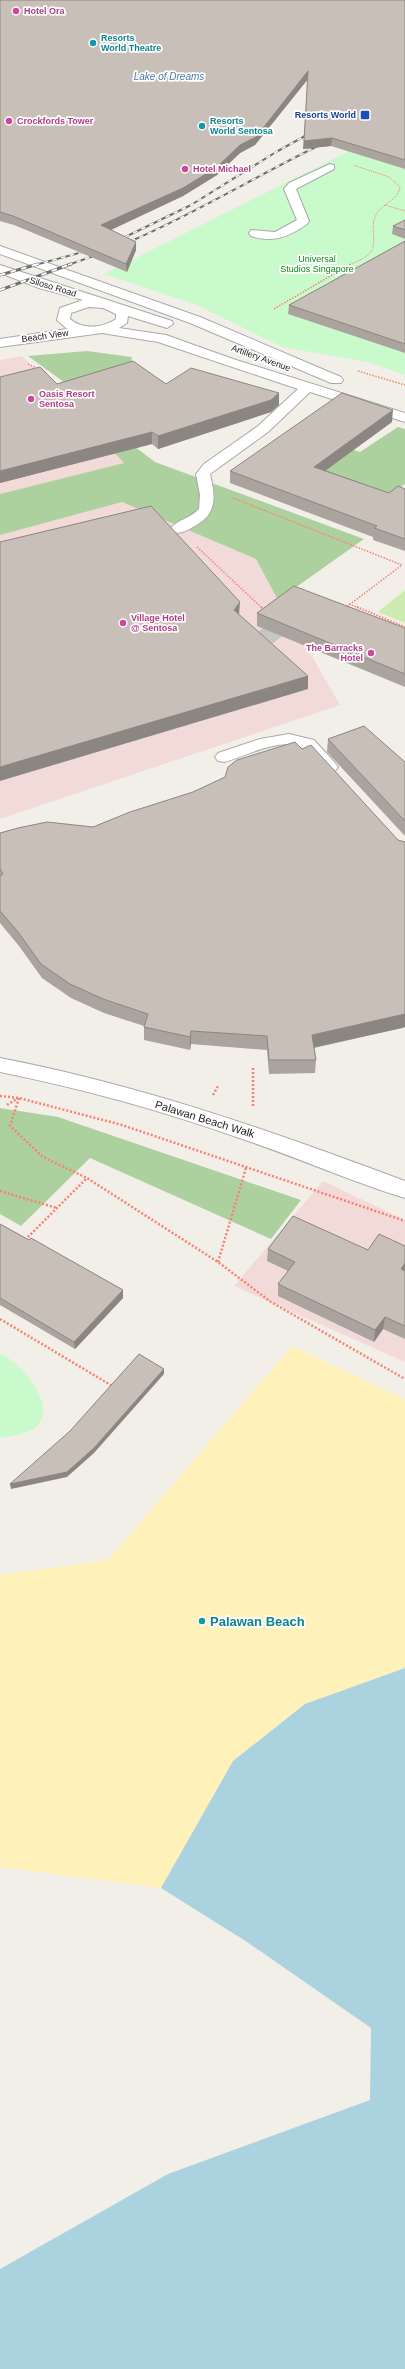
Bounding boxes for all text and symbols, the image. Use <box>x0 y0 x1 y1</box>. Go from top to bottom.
marker: Hotel Ora <box>11 6 21 16</box>
place label: Hotel Ora <box>24 6 66 16</box>
place label: Resorts World Theatre <box>101 33 161 53</box>
marker: Resorts World Theatre <box>88 38 98 48</box>
water label: Lake of Dreams <box>134 71 204 82</box>
marker: Resorts World <box>359 109 371 121</box>
place label: Resorts World <box>295 110 356 120</box>
marker: Crockfords Tower <box>4 116 14 126</box>
place label: Crockfords Tower <box>17 116 94 126</box>
place label: Resorts World Sentosa <box>210 116 274 136</box>
marker: Resorts World Sentosa <box>197 121 207 131</box>
marker: Hotel Michael <box>180 164 190 174</box>
place label: Hotel Michael <box>193 164 251 174</box>
park label: Universal Studios Singapore <box>280 254 354 274</box>
street label: Siloso Road <box>28 275 78 299</box>
street label: Beach View <box>21 328 70 344</box>
street label: Artillery Avenue <box>230 343 292 373</box>
place label: Oasis Resort Sentosa <box>39 389 95 409</box>
marker: Oasis Resort Sentosa <box>26 394 36 404</box>
place label: Village Hotel @ Sentosa <box>131 613 185 633</box>
marker: Village Hotel @ Sentosa <box>118 618 128 628</box>
place label: The Barracks Hotel <box>306 643 363 663</box>
marker: The Barracks Hotel <box>366 648 376 658</box>
street label: Palawan Beach Walk <box>154 1098 257 1140</box>
place label: Palawan Beach <box>210 1614 305 1629</box>
marker: Palawan Beach <box>197 1616 207 1626</box>

